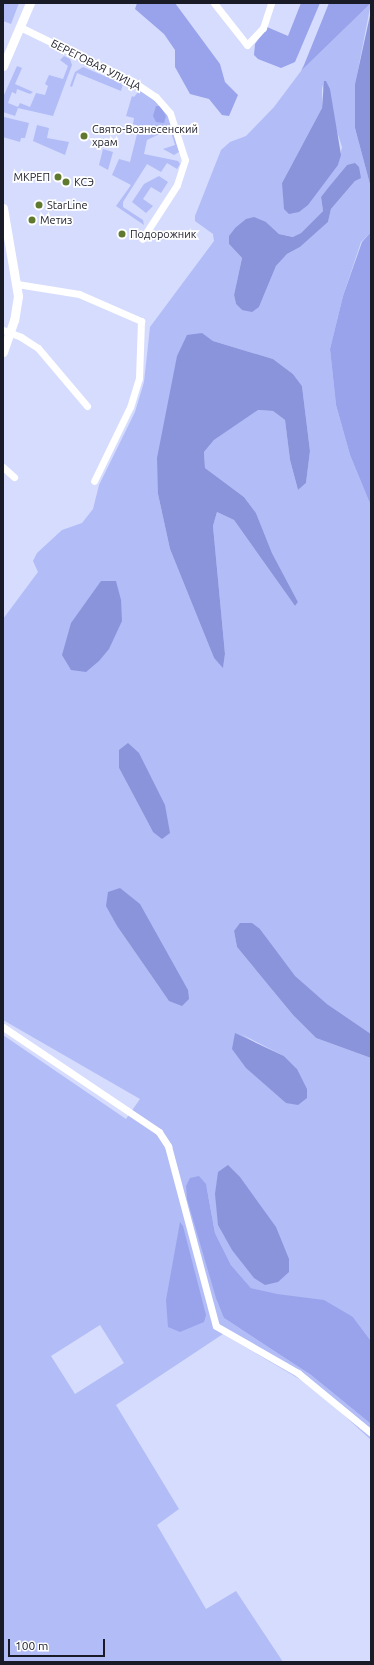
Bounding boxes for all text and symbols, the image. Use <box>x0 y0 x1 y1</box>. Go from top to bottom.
street label: БЕРЕГОВАЯ УЛИЦА <box>49 37 143 93</box>
place label: Свято-Вознесенский храм <box>92 123 198 149</box>
marker: Свято-Вознесенский храм <box>79 131 89 141</box>
place label: МКРЕП <box>13 170 50 184</box>
marker: МКРЕП <box>53 172 63 182</box>
place label: КСЭ <box>74 175 94 189</box>
marker: КСЭ <box>61 177 71 187</box>
place label: StarLine <box>47 198 88 212</box>
marker: StarLine <box>34 200 44 210</box>
place label: Метиз <box>40 213 72 227</box>
marker: Метиз <box>27 215 37 225</box>
place label: Подорожник <box>130 227 196 241</box>
marker: Подорожник <box>117 229 127 239</box>
scale bar <box>10 1631 107 1657</box>
text: 100 m <box>15 1639 48 1652</box>

